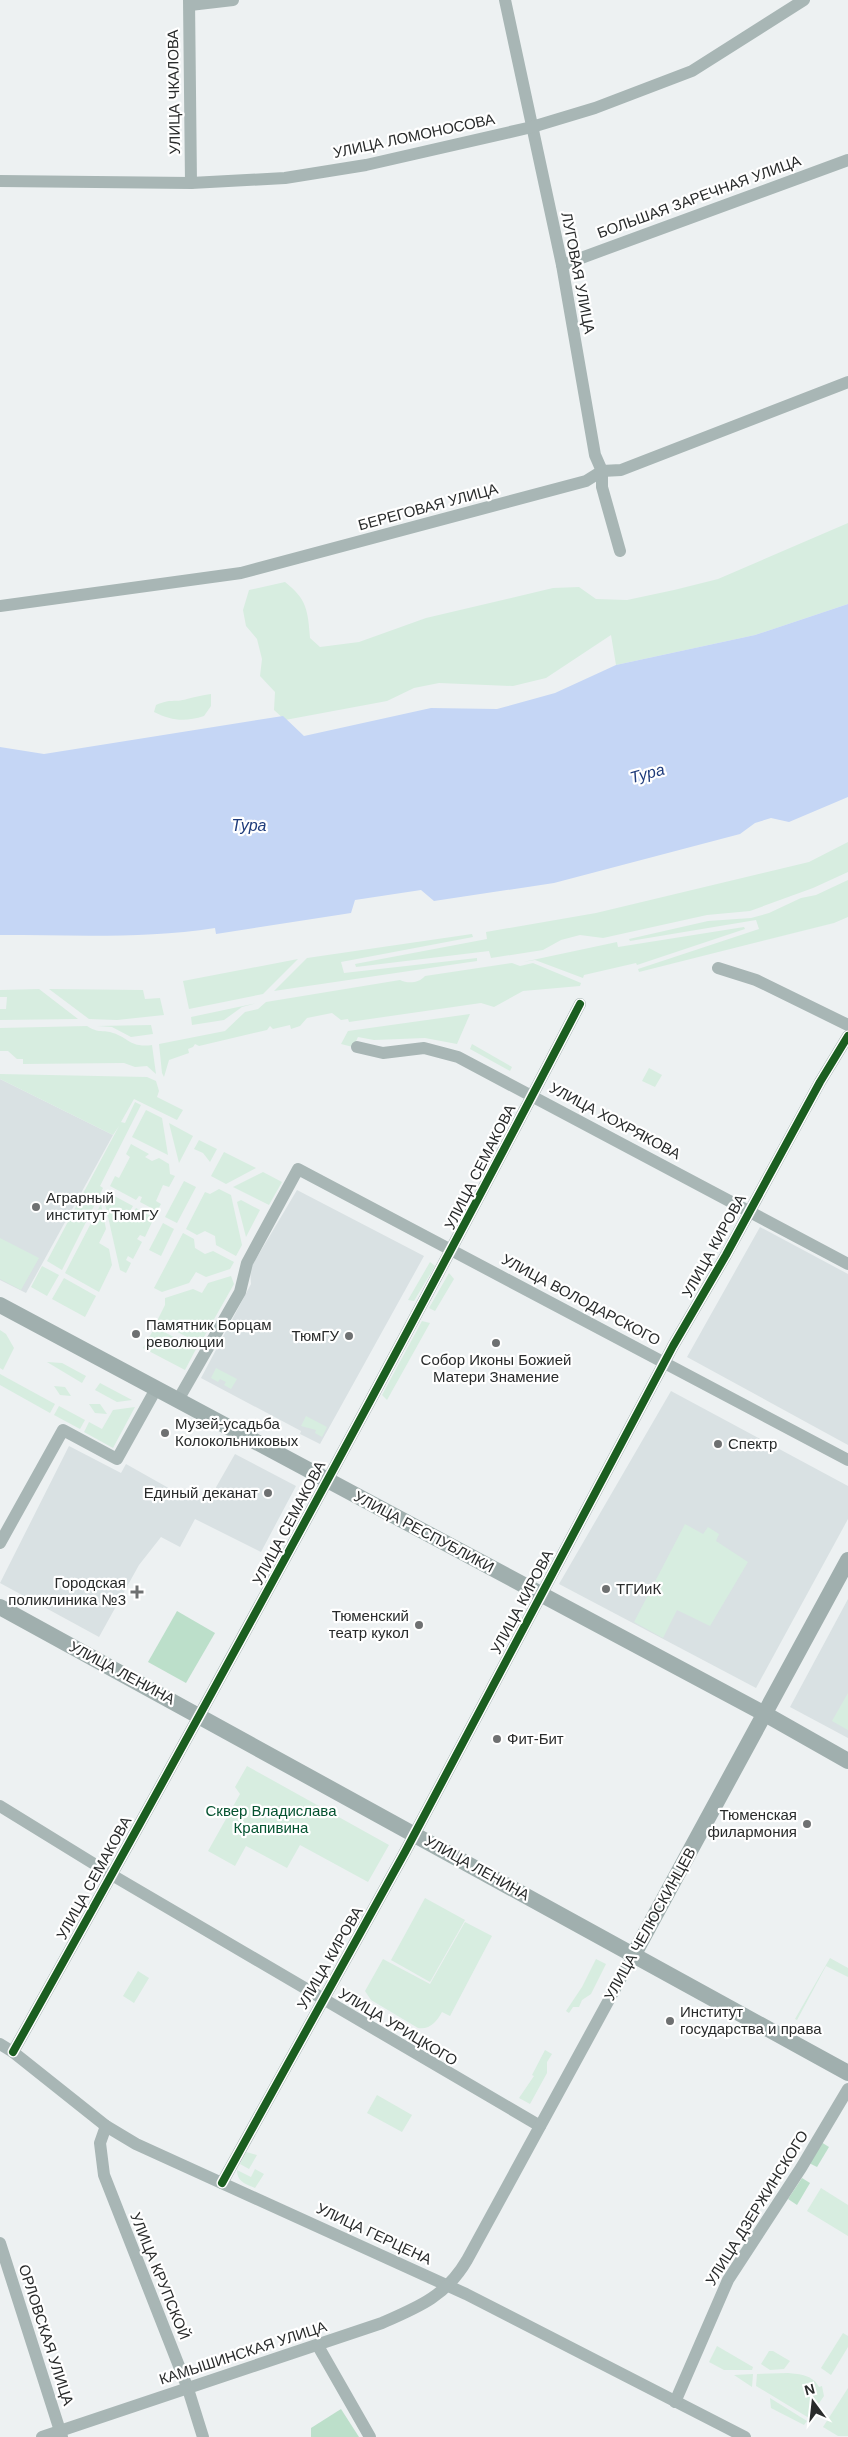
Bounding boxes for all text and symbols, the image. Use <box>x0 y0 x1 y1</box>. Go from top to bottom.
street label: УЛИЦА ЧКАЛОВА <box>164 29 183 155</box>
street label: УЛИЦА ЛОМОНОСОВА <box>332 110 496 161</box>
street label: БОЛЬШАЯ ЗАРЕЧНАЯ УЛИЦА <box>595 152 803 241</box>
street label: ЛУГОВАЯ УЛИЦА <box>558 211 599 335</box>
street label: БЕРЕГОВАЯ УЛИЦА <box>356 480 500 533</box>
water label: Тура <box>628 761 666 786</box>
water label: Тура <box>231 817 267 834</box>
street label: УЛИЦА ХОХРЯКОВА <box>547 1079 684 1162</box>
street label: УЛИЦА СЕМАКОВА <box>441 1101 518 1232</box>
place label: Аграрный институт ТюмГУ <box>46 1189 159 1223</box>
street label: УЛИЦА КИРОВА <box>678 1191 749 1300</box>
marker: Аграрный институт ТюмГУ <box>30 1201 42 1213</box>
street label: УЛИЦА ВОЛОДАРСКОГО <box>499 1250 663 1349</box>
place label: Памятник Борцам революции <box>146 1316 272 1350</box>
place label: ТюмГУ <box>291 1327 339 1344</box>
marker: Памятник Борцам революции <box>130 1328 142 1340</box>
marker: ТюмГУ <box>343 1330 355 1342</box>
marker: Собор Иконы Божией Матери Знамение <box>490 1337 502 1349</box>
place label: Собор Иконы Божией Матери Знамение <box>421 1351 571 1385</box>
place label: Музей-усадьба Колокольниковых <box>175 1415 299 1449</box>
marker: Музей-усадьба Колокольниковых <box>159 1427 171 1439</box>
place label: Спектр <box>728 1435 777 1452</box>
marker: Спектр <box>712 1438 724 1450</box>
street label: УЛИЦА СЕМАКОВА <box>249 1458 328 1588</box>
place label: Единый деканат <box>144 1484 258 1501</box>
marker: Единый деканат <box>262 1487 274 1499</box>
street label: УЛИЦА РЕСПУБЛИКИ <box>351 1487 497 1576</box>
street label: УЛИЦА КИРОВА <box>487 1547 556 1657</box>
place label: Городская поликлиника №3 <box>8 1574 126 1608</box>
place label: ТГИиК <box>616 1580 661 1597</box>
marker: ТГИиК <box>600 1583 612 1595</box>
marker: Городская поликлиника №3 <box>130 1585 144 1599</box>
place label: Тюменский театр кукол <box>329 1607 409 1641</box>
marker: Тюменский театр кукол <box>413 1619 425 1631</box>
street label: УЛИЦА ЛЕНИНА <box>66 1638 178 1708</box>
place label: Фит-Бит <box>507 1730 564 1747</box>
marker: Фит-Бит <box>491 1733 503 1745</box>
park label: Сквер Владислава Крапивина <box>205 1802 337 1836</box>
place label: Тюменская филармония <box>707 1806 797 1840</box>
street label: УЛИЦА СЕМАКОВА <box>53 1813 134 1942</box>
marker: Тюменская филармония <box>801 1818 813 1830</box>
street label: УЛИЦА ЛЕНИНА <box>422 1832 533 1903</box>
street label: УЛИЦА ЧЕЛЮСКИНЦЕВ <box>600 1844 699 2003</box>
street label: УЛИЦА КИРОВА <box>293 1904 366 2012</box>
street label: УЛИЦА УРИЦКОГО <box>336 1984 461 2069</box>
place label: Институт государства и права <box>680 2003 822 2037</box>
marker: Институт государства и права <box>664 2015 676 2027</box>
street label: УЛИЦА ДЗЕРЖИНСКОГО <box>702 2127 811 2288</box>
street label: УЛИЦА ГЕРЦЕНА <box>314 2199 434 2268</box>
street label: УЛИЦА КРУПСКОЙ <box>127 2210 194 2342</box>
street label: ОРЛОВСКАЯ УЛИЦА <box>16 2262 77 2407</box>
street label: КАМЫШИНСКАЯ УЛИЦА <box>157 2317 329 2388</box>
north arrow <box>788 2377 838 2427</box>
text: N <box>803 2380 817 2398</box>

